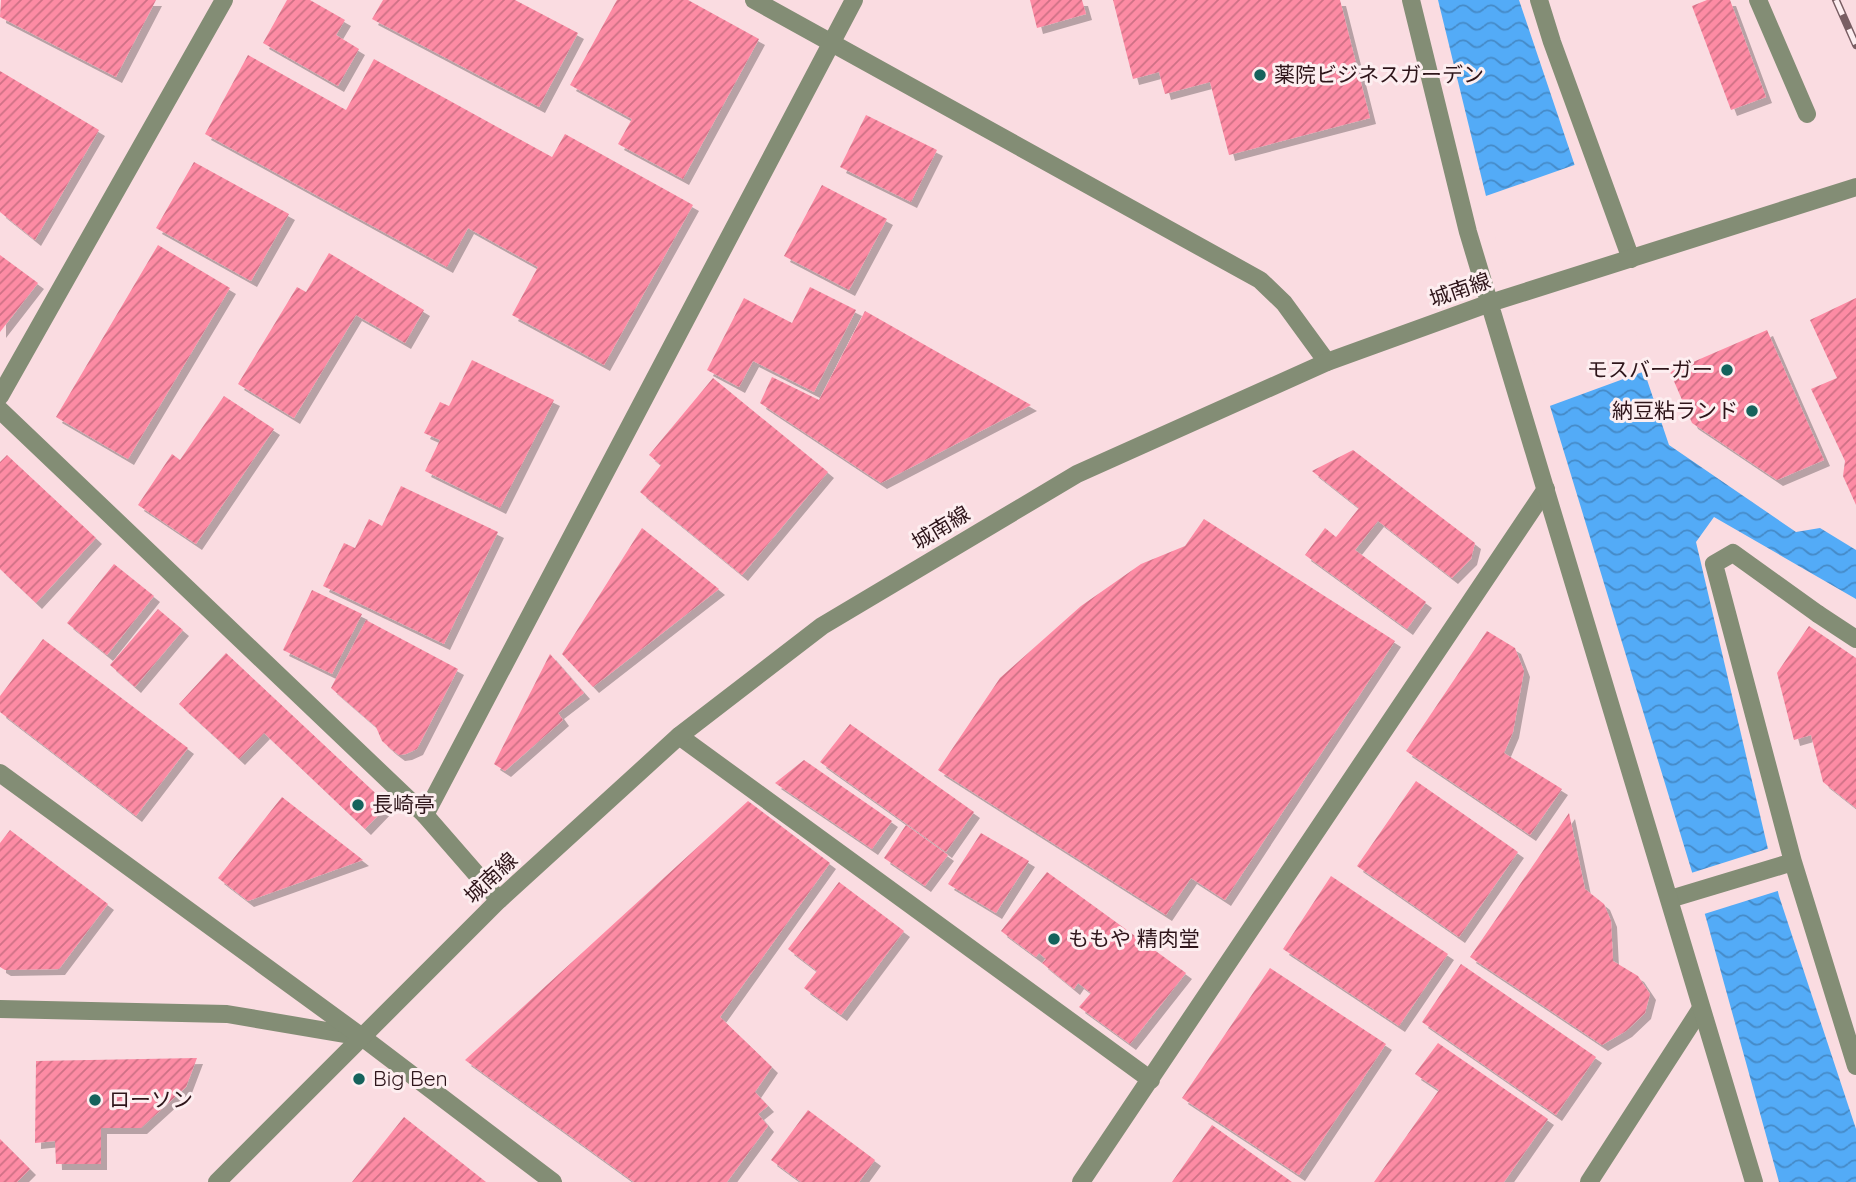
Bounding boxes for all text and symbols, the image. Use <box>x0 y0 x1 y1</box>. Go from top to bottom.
place label: 薬院ビジネスガーデン <box>1274 61 1484 87</box>
marker: 薬院ビジネスガーデン <box>1252 67 1268 83</box>
street label: 城南線 <box>1426 267 1494 312</box>
place label: モスバーガー <box>1587 356 1713 382</box>
marker: モスバーガー <box>1719 362 1735 378</box>
place label: 納豆粘ランド <box>1612 397 1738 423</box>
marker: 納豆粘ランド <box>1744 403 1760 419</box>
street label: 城南線 <box>907 500 974 555</box>
place label: 長崎亭 <box>372 791 435 817</box>
marker: 長崎亭 <box>350 797 366 813</box>
street label: 城南線 <box>458 846 522 908</box>
place label: ももや 精肉堂 <box>1068 925 1200 951</box>
marker: ももや 精肉堂 <box>1046 931 1062 947</box>
place label: Big Ben <box>373 1065 448 1091</box>
marker: Big Ben <box>351 1071 367 1087</box>
place label: ローソン <box>109 1086 193 1112</box>
marker: ローソン <box>87 1092 103 1108</box>

